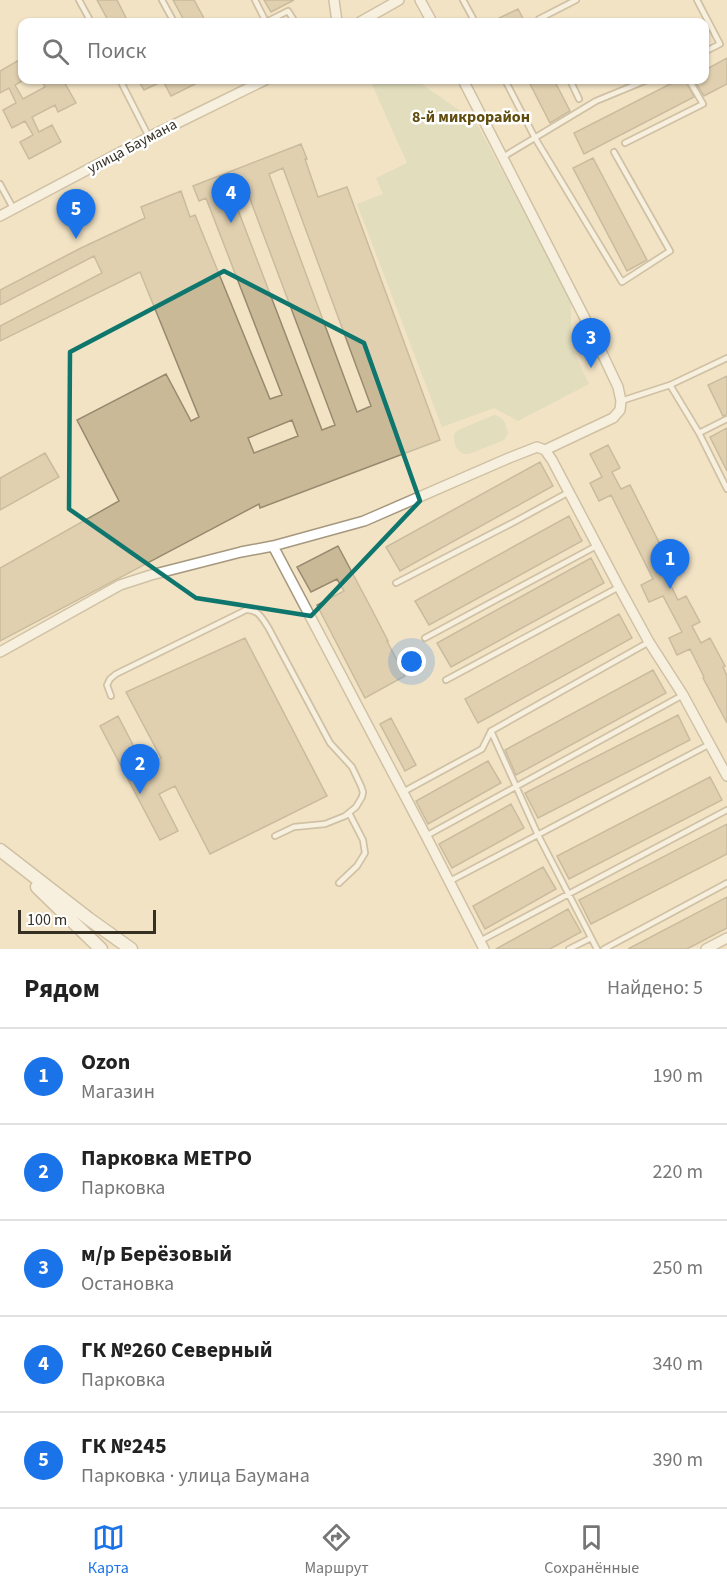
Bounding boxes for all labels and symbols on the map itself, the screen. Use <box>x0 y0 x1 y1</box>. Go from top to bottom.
district label: 8-й микрорайон <box>412 106 530 128</box>
street label: улица Баумана <box>84 114 181 179</box>
pin: 4 <box>212 174 250 223</box>
pin: 5 <box>56 190 96 239</box>
pin: 3 <box>572 318 610 368</box>
pin: 1 <box>650 540 690 589</box>
your location <box>397 647 426 676</box>
pin: 2 <box>120 744 160 794</box>
scale bar <box>18 907 156 935</box>

